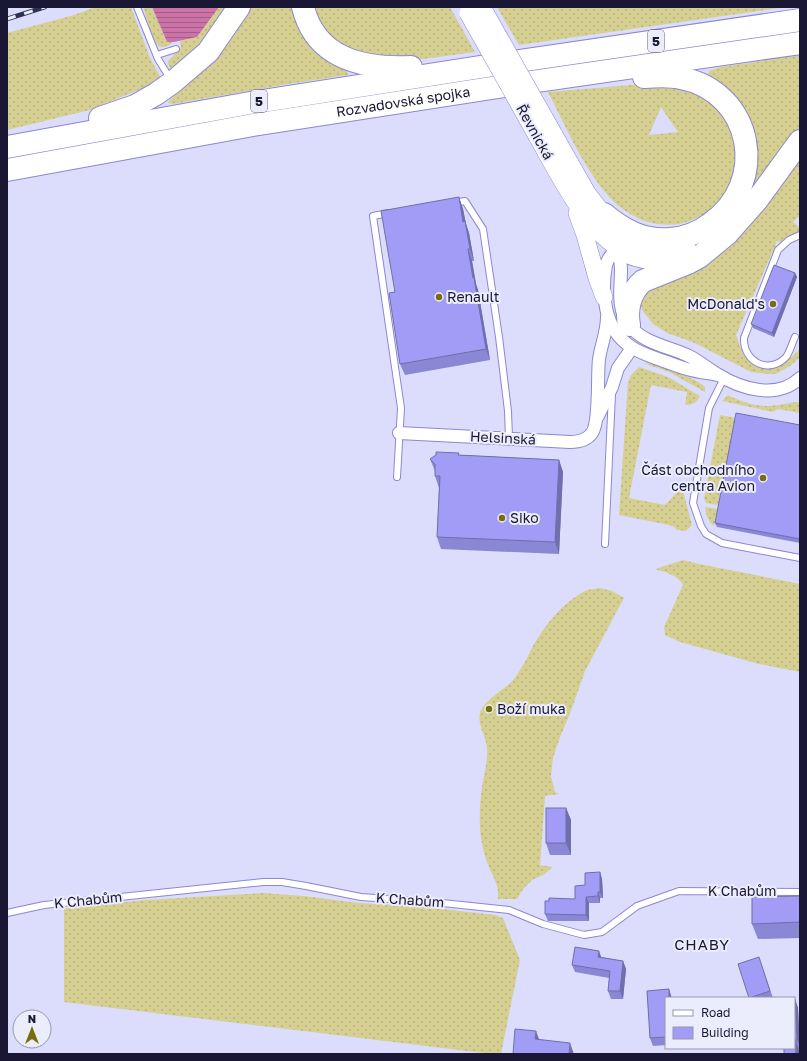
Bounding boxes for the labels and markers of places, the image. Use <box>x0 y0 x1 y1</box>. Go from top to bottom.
place label: Renault <box>447 288 499 305</box>
marker: Renault <box>434 292 444 302</box>
place label: McDonald's <box>687 295 765 312</box>
marker: McDonald's <box>768 299 778 309</box>
place label: Část obchodního centra Avion <box>641 461 755 494</box>
marker: Část obchodního centra Avion <box>758 473 768 483</box>
place label: Siko <box>510 509 539 526</box>
marker: Siko <box>497 513 507 523</box>
place label: Boží muka <box>497 700 566 717</box>
marker: Boží muka <box>484 704 494 714</box>

